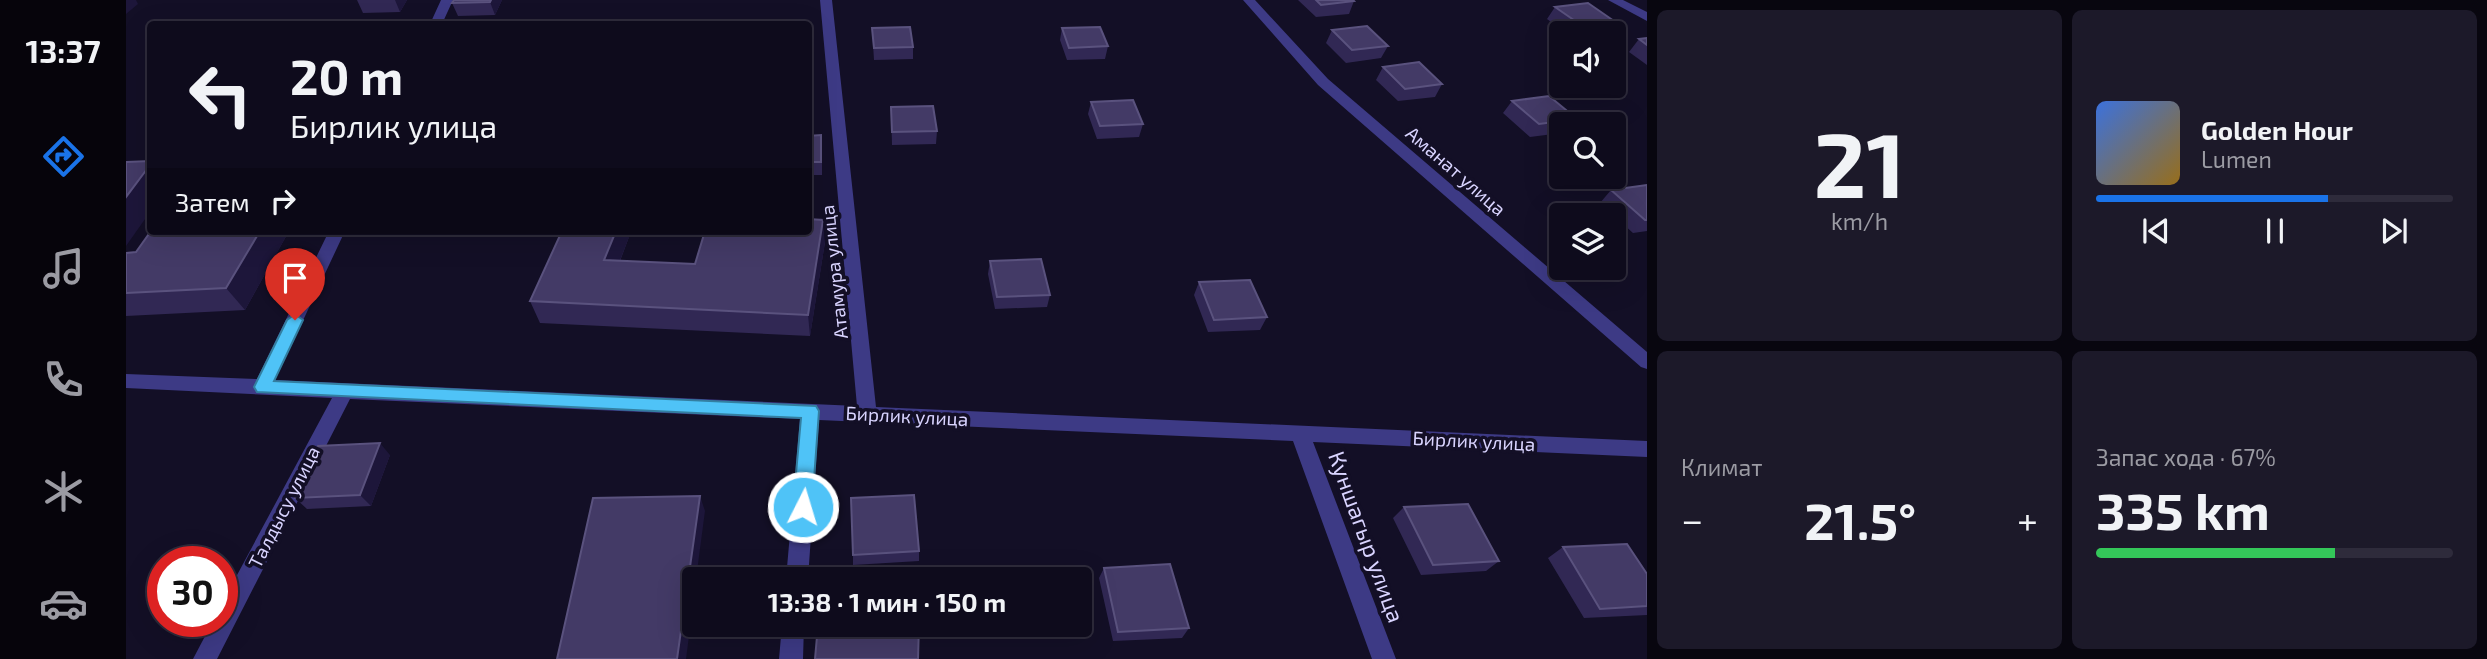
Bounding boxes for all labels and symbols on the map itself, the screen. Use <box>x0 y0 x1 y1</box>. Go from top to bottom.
street label: Аманат улица <box>1401 121 1511 221</box>
street label: Атамура улица <box>815 204 853 340</box>
pin <box>265 248 325 320</box>
street label: Бирлик улица <box>845 401 969 431</box>
street label: Бирлик улица <box>1412 426 1536 456</box>
street label: Талдысу улица <box>243 442 325 572</box>
street label: Куншагыр улица <box>1322 447 1411 627</box>
position arrow <box>766 470 840 544</box>
speed limit sign: 30 <box>147 546 238 637</box>

